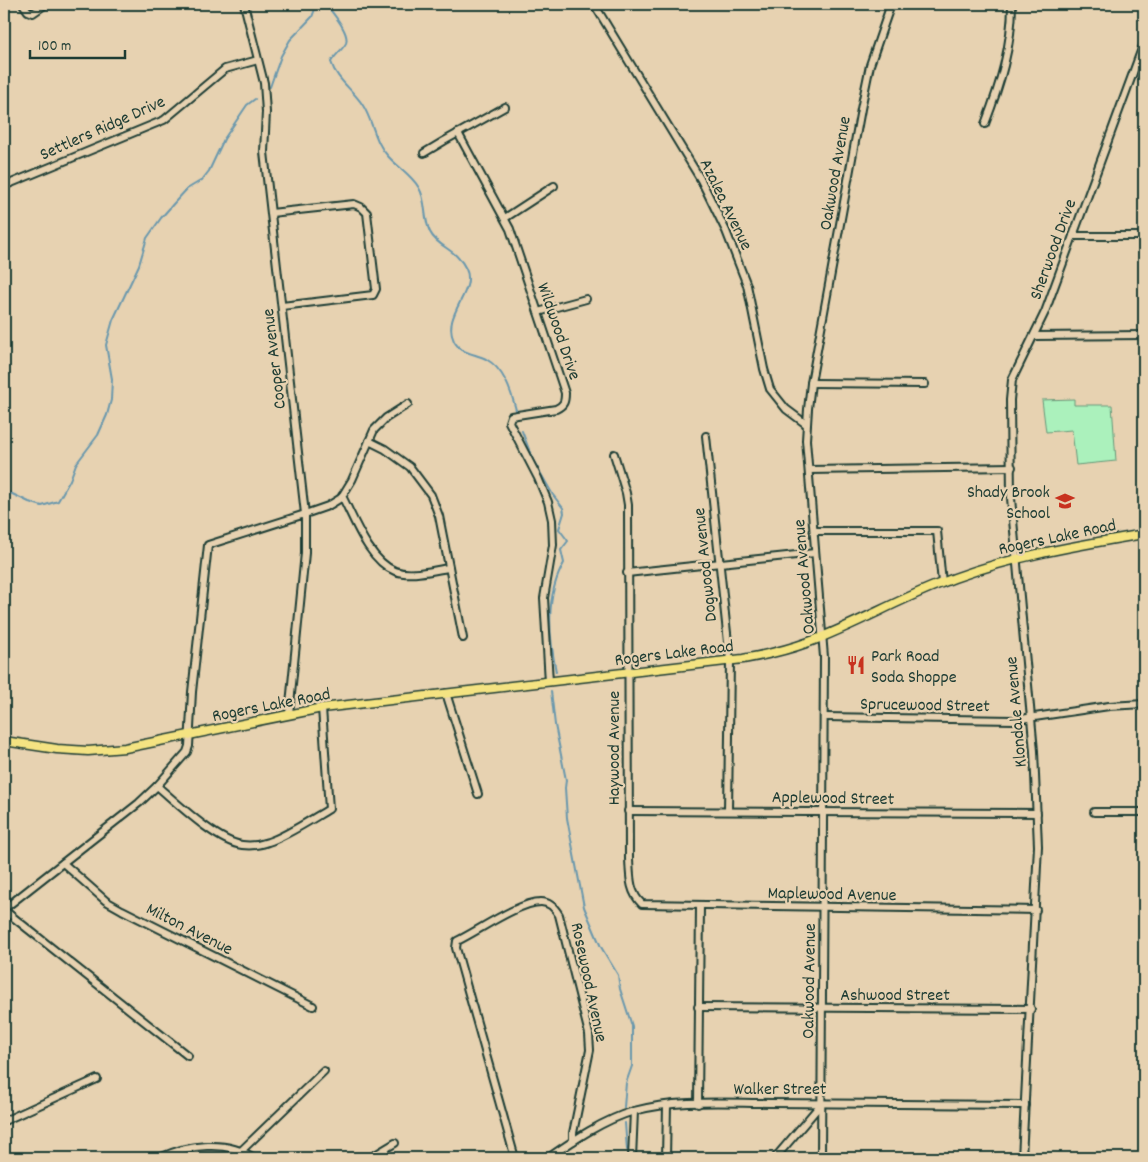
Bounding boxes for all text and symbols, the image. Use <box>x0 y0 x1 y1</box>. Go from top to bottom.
scale bar <box>30 28 125 60</box>
text: 100 m <box>38 36 71 58</box>
street label: Settlers Ridge Drive <box>36 90 170 168</box>
street label: Oakwood Avenue <box>814 114 859 233</box>
street label: Azalea Avenue <box>692 155 758 255</box>
street label: Sherwood Drive <box>1025 196 1084 304</box>
street label: Wildwood Drive <box>529 280 586 384</box>
street label: Cooper Avenue <box>257 307 294 410</box>
place label: Shady Brook School <box>967 481 1051 527</box>
school or university icon: Shady Brook School <box>1054 490 1076 512</box>
street label: Dogwood Avenue <box>688 506 725 623</box>
street label: Rogers Lake Road <box>996 514 1119 563</box>
street label: Oakwood Avenue <box>788 518 823 635</box>
street label: Rogers Lake Road <box>613 635 735 674</box>
place label: Park Road Soda Shoppe <box>871 645 957 691</box>
restaurant icon: Park Road Soda Shoppe <box>845 654 867 676</box>
street label: Klondale Avenue <box>1000 655 1035 768</box>
street label: Rogers Lake Road <box>210 683 333 730</box>
street label: Haywood Avenue <box>603 691 628 805</box>
street label: Sprucewood Street <box>860 693 990 720</box>
street label: Applewood Street <box>771 786 895 813</box>
street label: Maplewood Avenue <box>767 882 897 909</box>
street label: Milton Avenue <box>141 898 237 963</box>
street label: Rosewood Avenue <box>563 920 612 1045</box>
street label: Oakwood Avenue <box>797 923 824 1039</box>
street label: Ashwood Street <box>840 984 950 1009</box>
street label: Walker Street <box>734 1078 827 1103</box>

